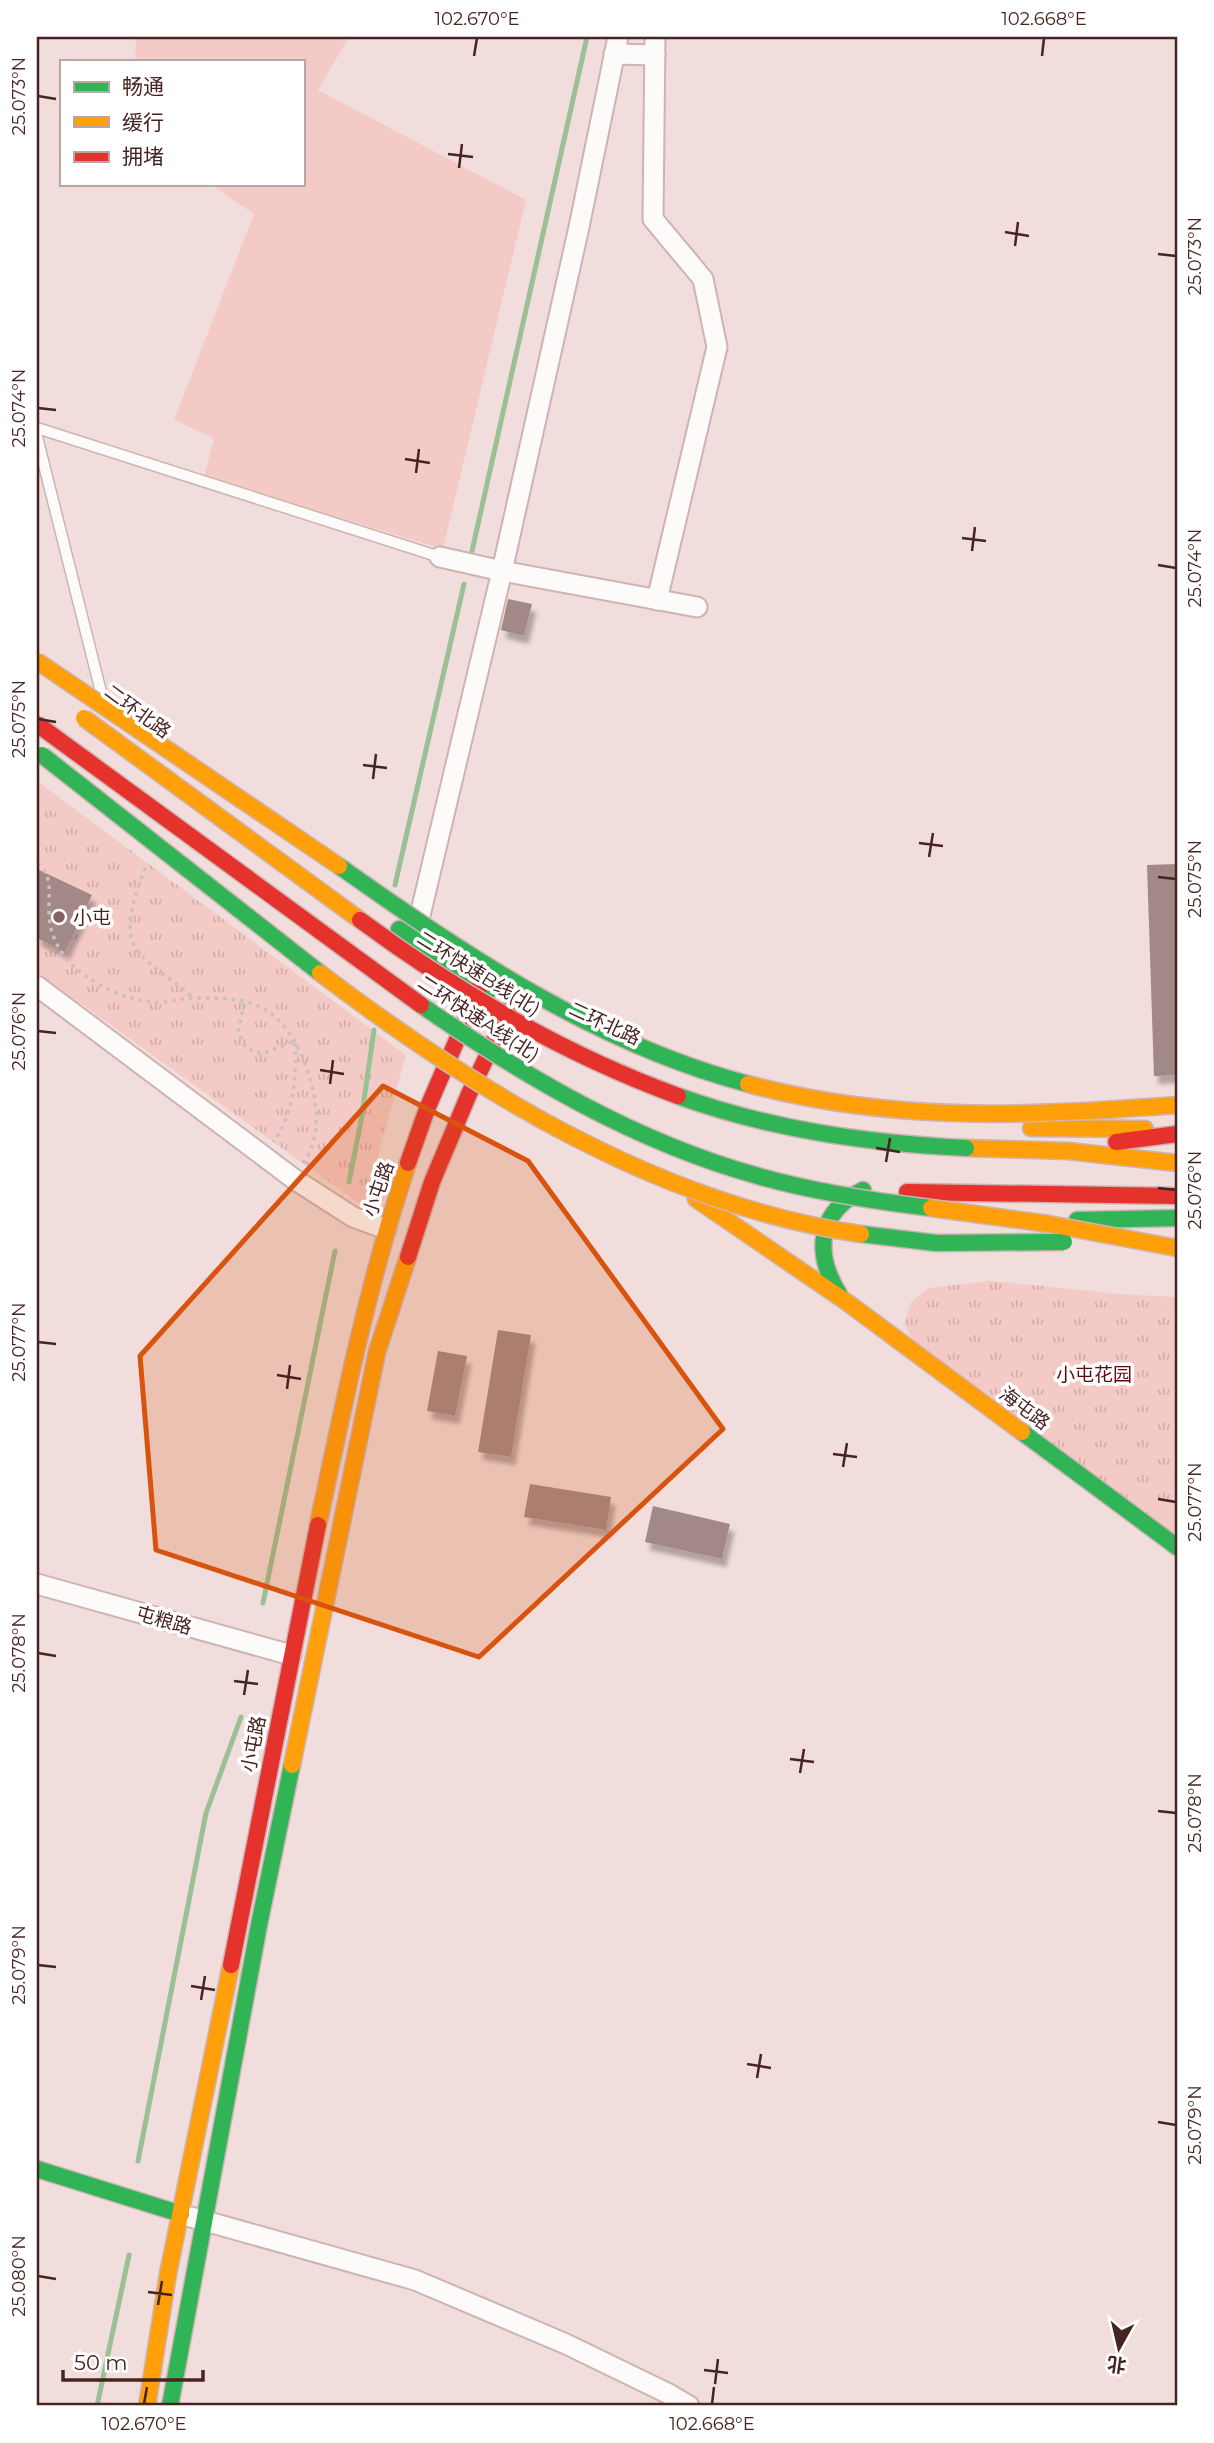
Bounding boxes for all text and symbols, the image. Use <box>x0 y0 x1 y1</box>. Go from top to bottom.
text: 102.670°E <box>434 8 520 30</box>
text: 102.668°E <box>1001 8 1087 30</box>
text: 25.073°N <box>8 57 30 135</box>
legend <box>60 60 304 186</box>
text: 畅通 <box>122 74 164 99</box>
text: 缓行 <box>122 110 164 135</box>
text: 拥堵 <box>122 144 164 169</box>
text: 25.073°N <box>1184 217 1206 295</box>
text: 25.074°N <box>8 369 30 447</box>
text: 25.074°N <box>1184 529 1206 607</box>
text: 25.075°N <box>8 680 30 758</box>
street label: 二环北路 <box>100 680 175 743</box>
text: 25.075°N <box>1184 840 1206 918</box>
place label: 小屯 <box>73 906 111 929</box>
marker: 小屯 <box>51 909 67 925</box>
street label: 二环快速B线(北) <box>413 926 545 1020</box>
street label: 二环快速A线(北) <box>414 971 544 1066</box>
text: 25.076°N <box>8 992 30 1070</box>
street label: 二环北路 <box>565 997 644 1050</box>
text: 25.076°N <box>1184 1151 1206 1229</box>
street label: 小屯路 <box>358 1158 399 1220</box>
text: 25.077°N <box>8 1302 30 1382</box>
park label: 小屯花园 <box>1056 1363 1132 1386</box>
street label: 海屯路 <box>995 1382 1054 1435</box>
text: 25.077°N <box>1184 1462 1206 1542</box>
street label: 屯粮路 <box>133 1602 194 1639</box>
text: 25.078°N <box>8 1613 30 1693</box>
street label: 小屯路 <box>237 1714 270 1774</box>
text: 25.078°N <box>1184 1773 1206 1853</box>
text: 25.079°N <box>8 1925 30 2005</box>
text: 25.079°N <box>1184 2085 1206 2165</box>
text: 25.080°N <box>8 2235 30 2317</box>
north arrow <box>1084 2314 1154 2384</box>
scale bar <box>63 2338 203 2382</box>
text: 50 m <box>74 2350 128 2375</box>
text: 北 <box>1106 2352 1128 2377</box>
text: 102.670°E <box>101 2413 187 2435</box>
text: 102.668°E <box>669 2413 755 2435</box>

